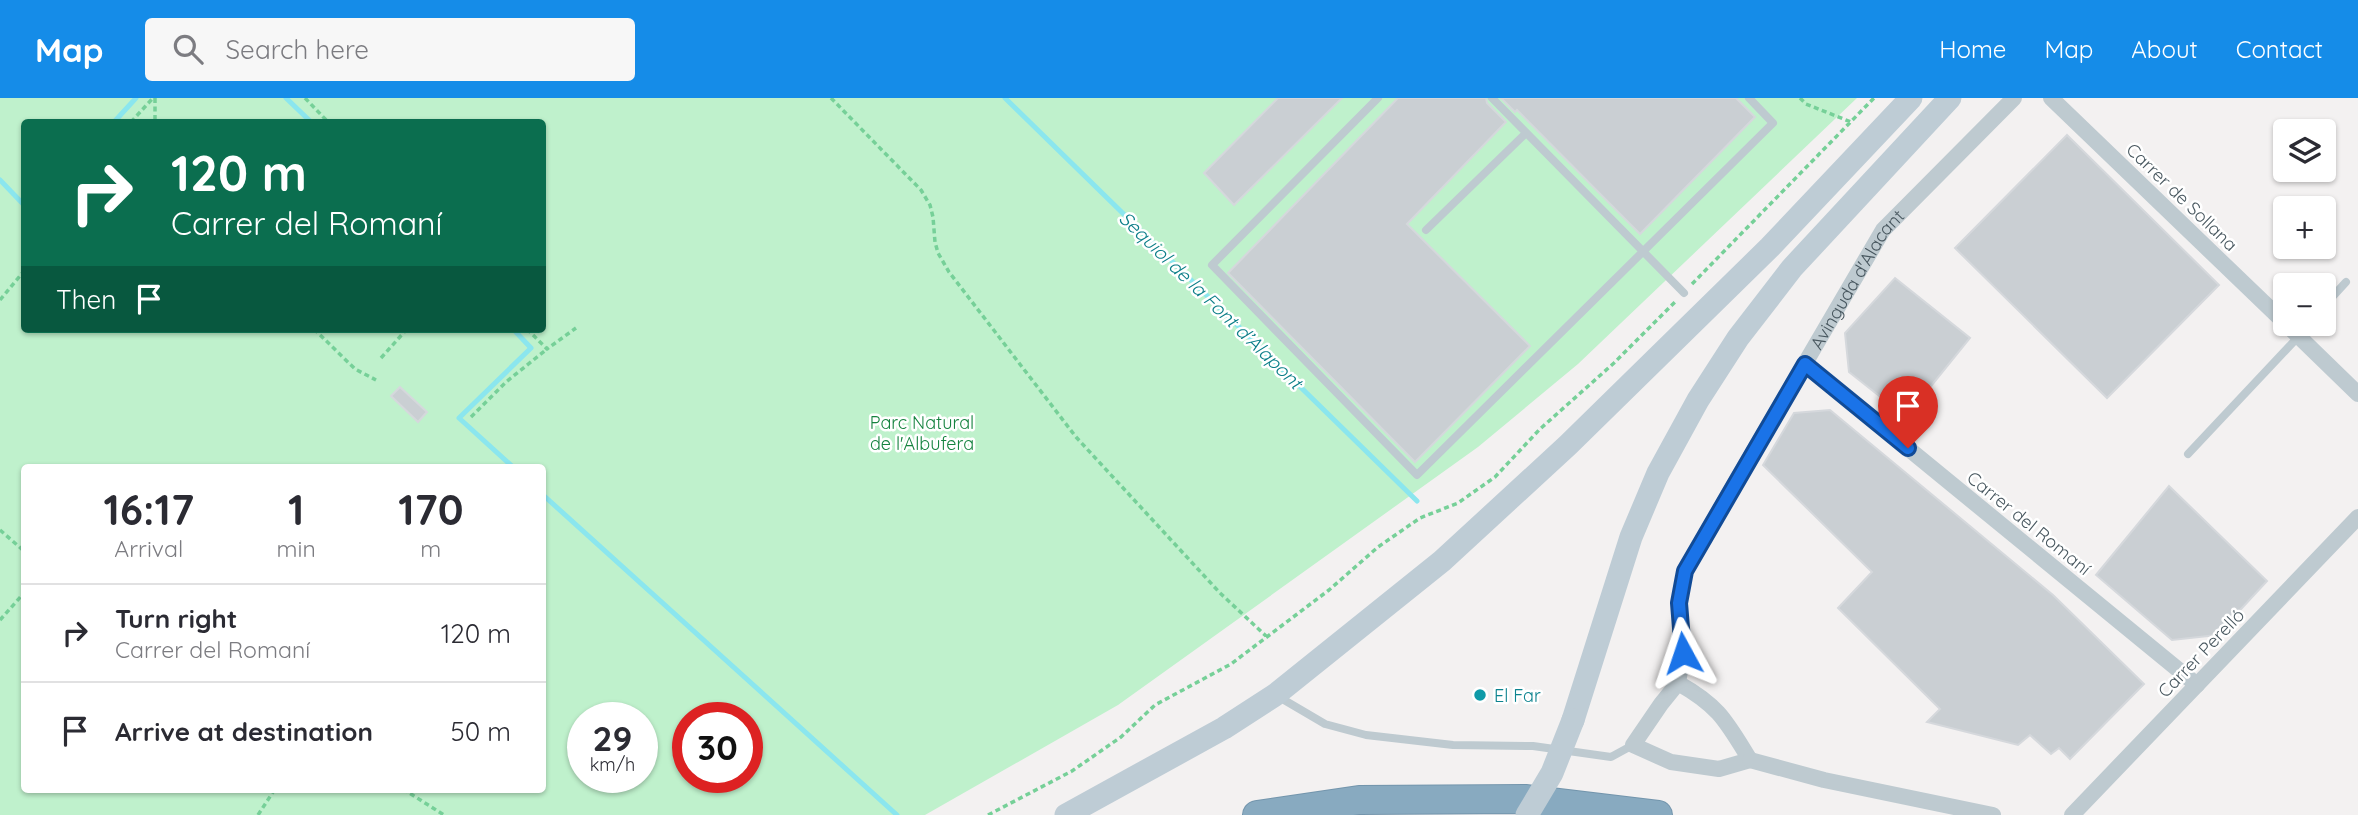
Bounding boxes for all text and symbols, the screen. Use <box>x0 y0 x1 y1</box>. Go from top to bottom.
search box <box>145 18 635 81</box>
text: Map <box>35 29 103 70</box>
icon: search <box>169 30 207 68</box>
text: Search here <box>225 33 369 66</box>
text: Home <box>1939 34 2006 64</box>
text: Map <box>2044 34 2093 64</box>
text: About <box>2131 34 2198 64</box>
text: Contact <box>2236 34 2323 64</box>
map controls <box>2273 119 2336 336</box>
button: layers <box>2273 119 2336 182</box>
street label: Carrer de Sollana <box>2122 138 2242 256</box>
text: 120 m <box>171 142 307 203</box>
icon: right <box>56 147 147 238</box>
button: + <box>2273 196 2336 259</box>
text: Carrer del Romaní <box>171 203 442 243</box>
street label: Avinguda d'Alacant <box>1804 204 1909 353</box>
water label: Sequiol de la Font d’Alapont <box>1114 206 1310 396</box>
button: − <box>2273 273 2336 336</box>
icon: arrive <box>130 280 168 318</box>
text: Then <box>56 283 116 316</box>
pin <box>1878 376 1938 448</box>
icon: arrive <box>1889 387 1927 425</box>
park label: Parc Natural de l'Albufera <box>870 411 974 455</box>
street label: Carrer del Romaní <box>1962 466 2096 580</box>
text: 16:17 <box>104 483 194 536</box>
text: 1 <box>288 483 304 536</box>
text: 170 <box>398 483 463 536</box>
text: Arrival <box>114 534 183 563</box>
text: min <box>277 534 316 563</box>
text: m <box>420 534 441 563</box>
text: Turn right <box>115 602 237 635</box>
street label: Carrer Perelló <box>2153 604 2249 702</box>
icon: right <box>56 614 94 652</box>
position arrow <box>1646 616 1720 690</box>
text: 120 m <box>441 617 511 650</box>
text: Carrer del Romaní <box>115 635 310 664</box>
place label: El Far <box>1494 684 1541 707</box>
marker: El Far <box>1472 687 1488 703</box>
speed limit sign: 30 <box>672 702 763 793</box>
icon: arrive <box>56 712 94 750</box>
text: Arrive at destination <box>115 715 373 748</box>
text: 50 m <box>451 715 511 748</box>
text: 29 <box>593 716 632 760</box>
text: km/h <box>590 753 635 776</box>

